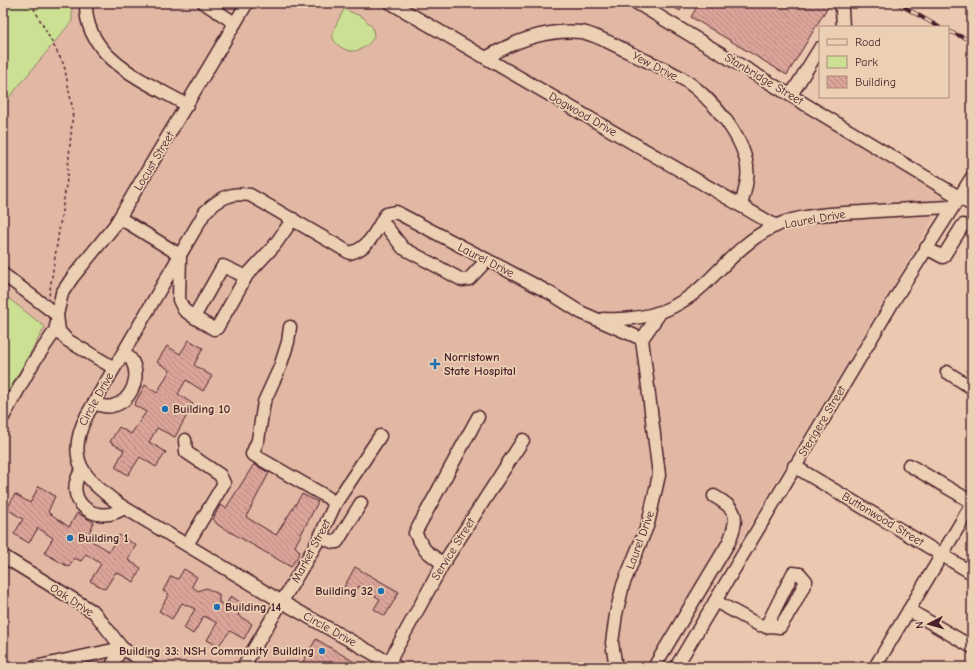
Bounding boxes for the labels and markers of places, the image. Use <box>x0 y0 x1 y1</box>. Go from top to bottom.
place label: Norristown State Hospital <box>444 350 516 378</box>
marker: Norristown State Hospital <box>429 358 441 370</box>
place label: Building 10 <box>173 402 231 416</box>
marker: Building 10 <box>160 404 170 414</box>
place label: Building 1 <box>78 531 129 545</box>
marker: Building 1 <box>65 533 75 543</box>
place label: Building 32 <box>315 584 373 598</box>
marker: Building 32 <box>376 586 386 596</box>
place label: Building 14 <box>225 600 281 614</box>
marker: Building 14 <box>212 602 222 612</box>
place label: Building 33: NSH Community Building <box>119 644 314 658</box>
marker: Building 33: NSH Community Building <box>317 646 327 656</box>

